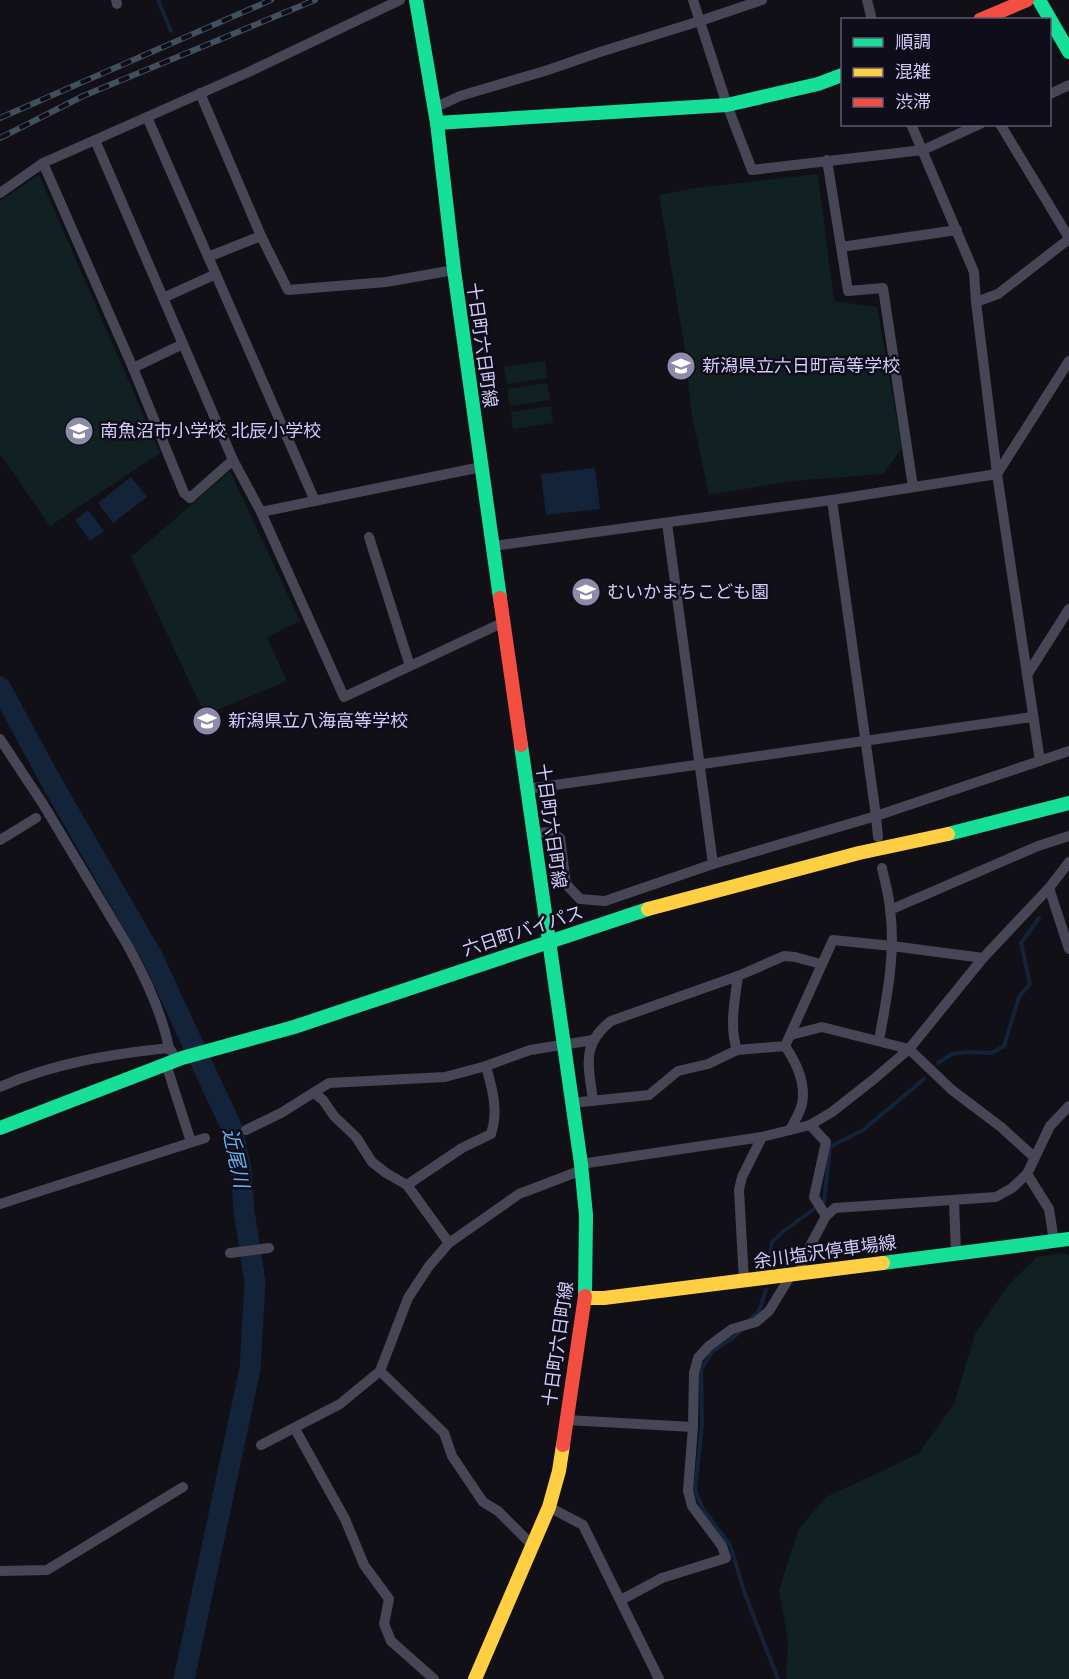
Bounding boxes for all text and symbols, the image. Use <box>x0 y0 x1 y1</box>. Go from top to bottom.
legend <box>841 18 1051 126</box>
text: 順調 <box>895 32 931 52</box>
text: 混雑 <box>895 62 931 82</box>
text: 渋滞 <box>895 92 931 112</box>
street label: 十日町六日町線 <box>463 281 501 409</box>
school or university icon: 新潟県立六日町高等学校 <box>665 350 697 382</box>
place label: 新潟県立六日町高等学校 <box>702 356 900 376</box>
school or university icon: 南魚沼市小学校 北辰小学校 <box>63 415 95 447</box>
place label: 南魚沼市小学校 北辰小学校 <box>100 421 321 441</box>
school or university icon: むいかまちこども園 <box>570 576 602 608</box>
place label: むいかまちこども園 <box>607 582 769 602</box>
school or university icon: 新潟県立八海高等学校 <box>191 705 223 737</box>
place label: 新潟県立八海高等学校 <box>228 711 408 731</box>
street label: 十日町六日町線 <box>532 762 570 890</box>
street label: 六日町バイパス <box>460 902 586 960</box>
water label: 近尾川 <box>219 1126 253 1192</box>
street label: 余川塩沢停車場線 <box>752 1232 898 1272</box>
street label: 十日町六日町線 <box>539 1280 577 1408</box>

